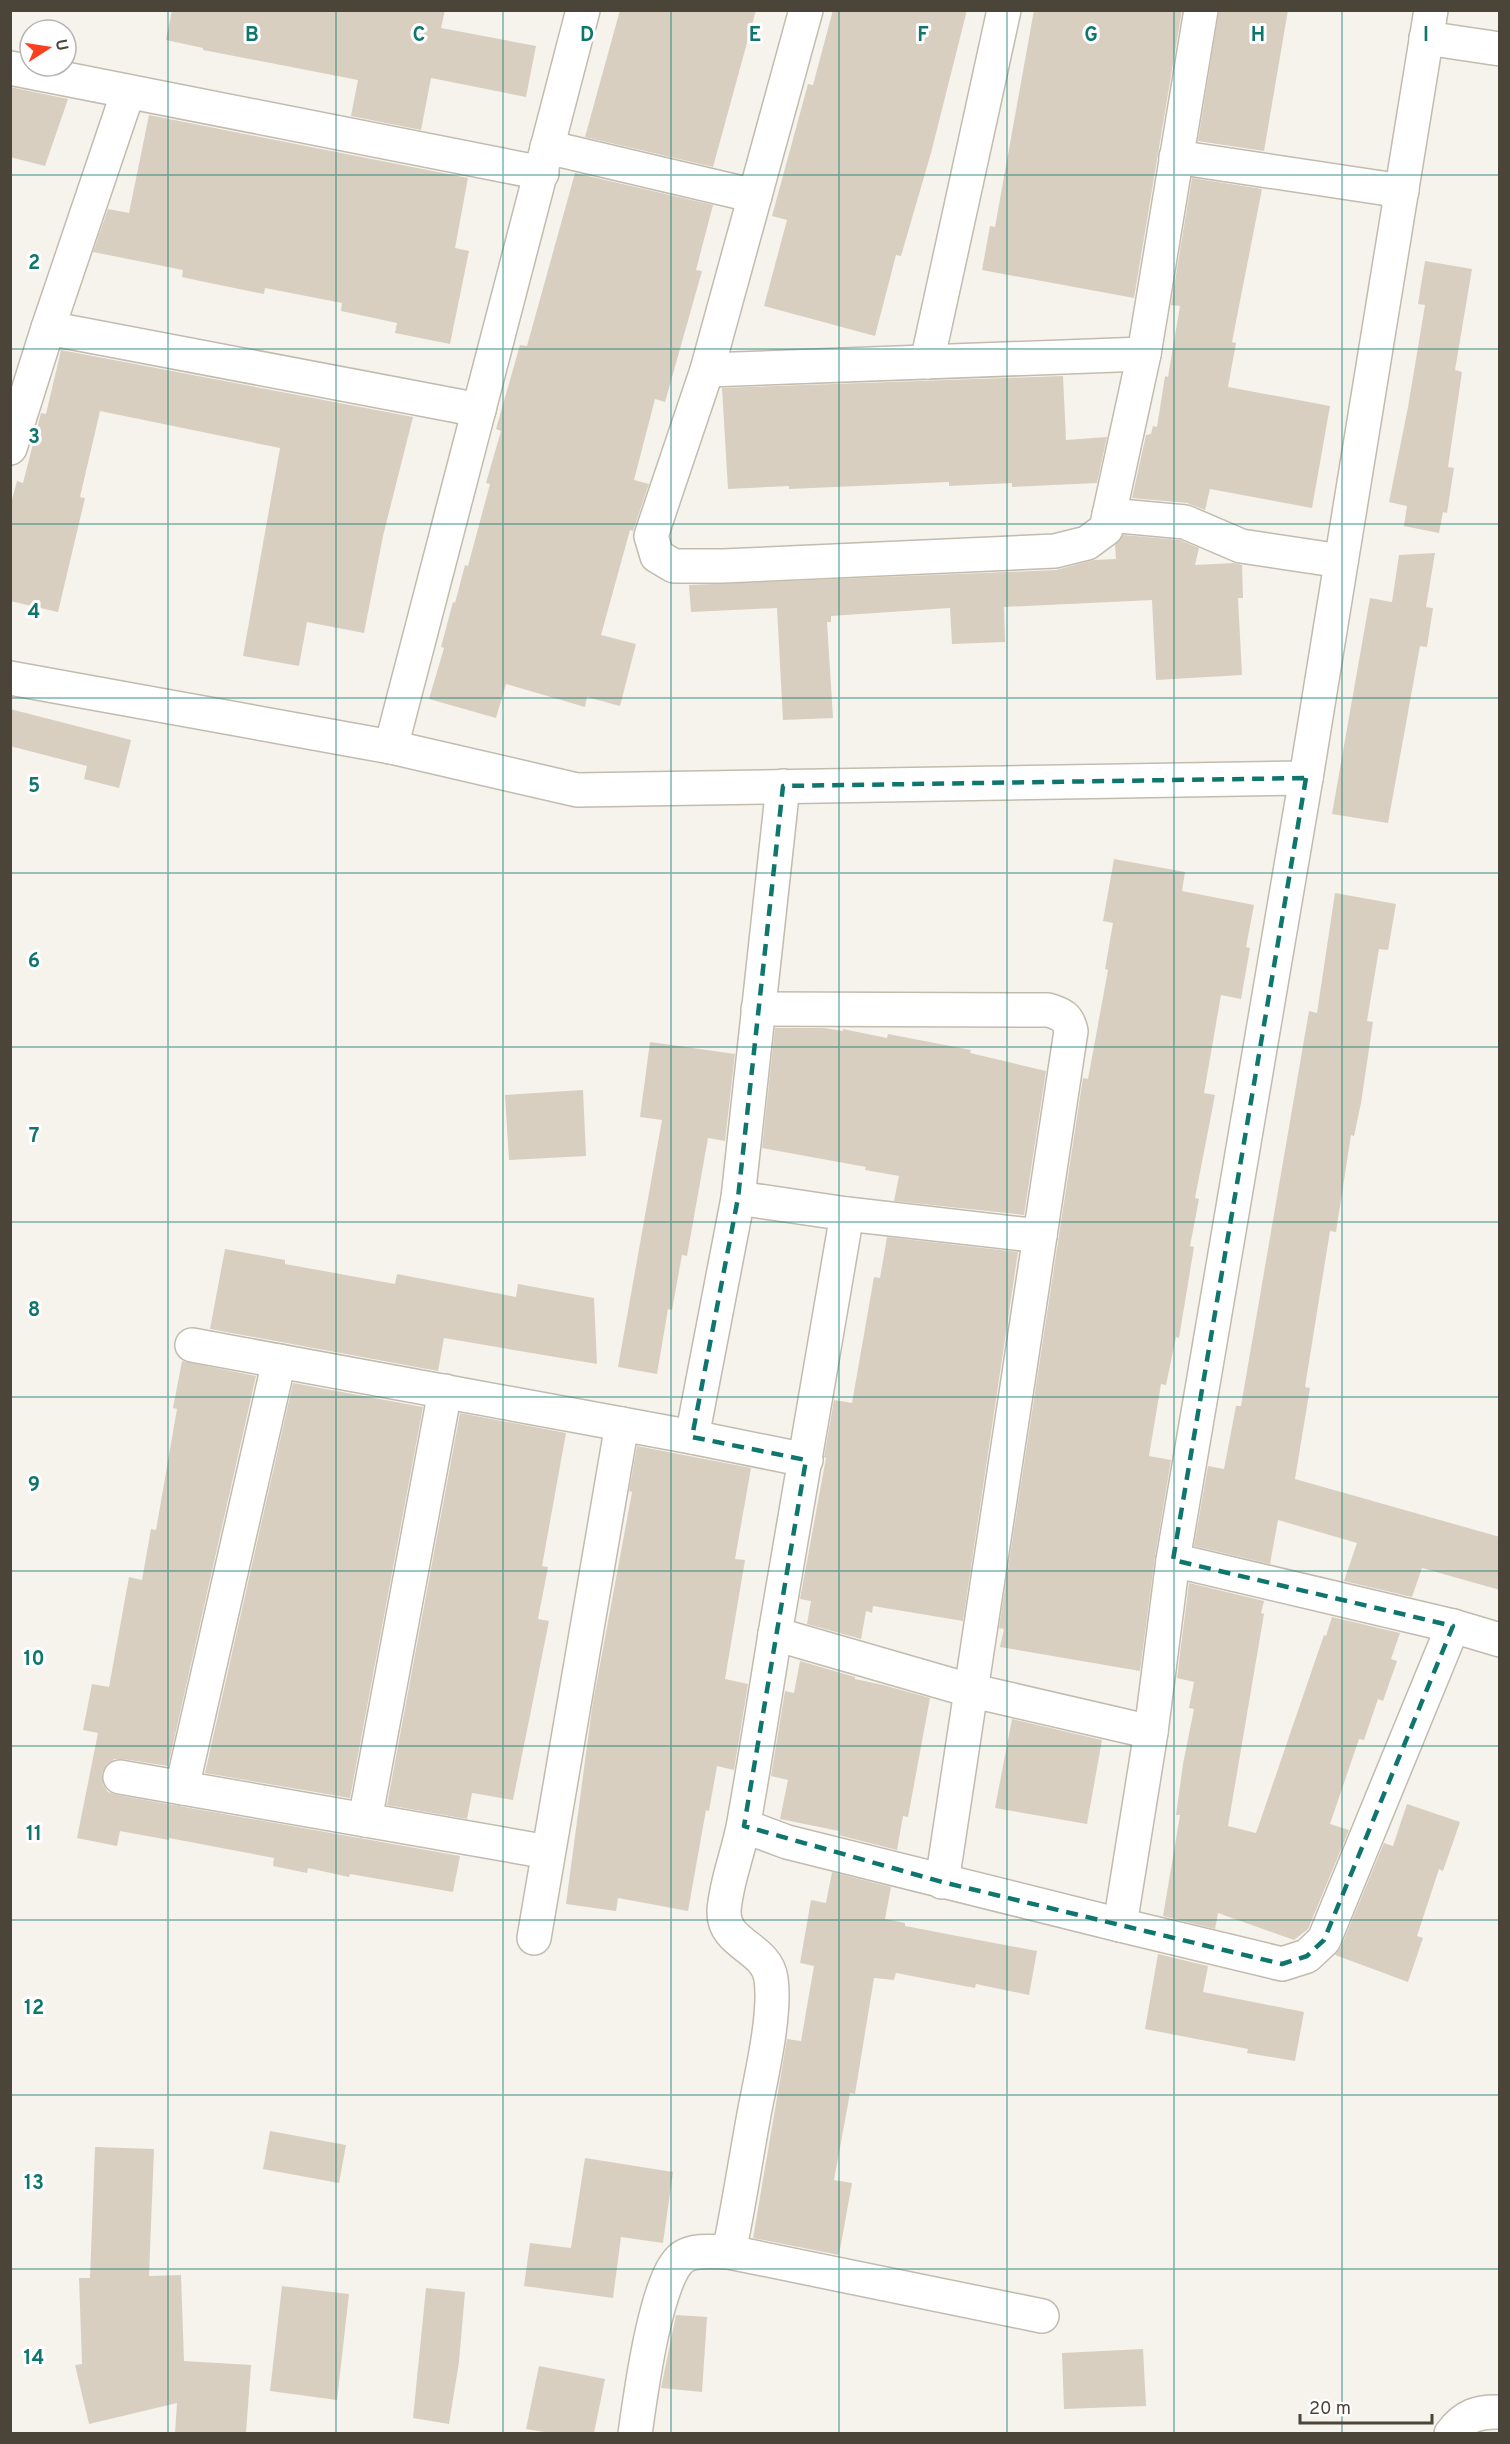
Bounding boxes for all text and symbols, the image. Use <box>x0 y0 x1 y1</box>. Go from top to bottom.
north arrow <box>18 18 78 78</box>
text: B <box>245 23 259 49</box>
text: C <box>413 23 425 49</box>
text: D <box>580 23 594 49</box>
text: E <box>749 23 761 49</box>
text: F <box>917 23 929 49</box>
text: G <box>1084 23 1098 49</box>
text: H <box>1251 23 1265 49</box>
text: I <box>1423 23 1429 49</box>
text: U <box>50 38 72 53</box>
text: 2 <box>28 251 40 277</box>
text: 3 <box>28 425 40 451</box>
text: 4 <box>28 600 40 626</box>
text: 5 <box>28 774 40 800</box>
text: 6 <box>28 949 40 975</box>
text: 7 <box>29 1124 39 1150</box>
text: 8 <box>28 1298 40 1324</box>
text: 9 <box>28 1473 40 1499</box>
text: 10 <box>23 1647 45 1673</box>
text: 11 <box>26 1822 42 1848</box>
text: 12 <box>24 1996 44 2022</box>
text: 13 <box>24 2171 44 2197</box>
text: 14 <box>24 2346 44 2372</box>
scale bar <box>1300 2387 1432 2425</box>
text: 20 m <box>1309 2398 1351 2421</box>

